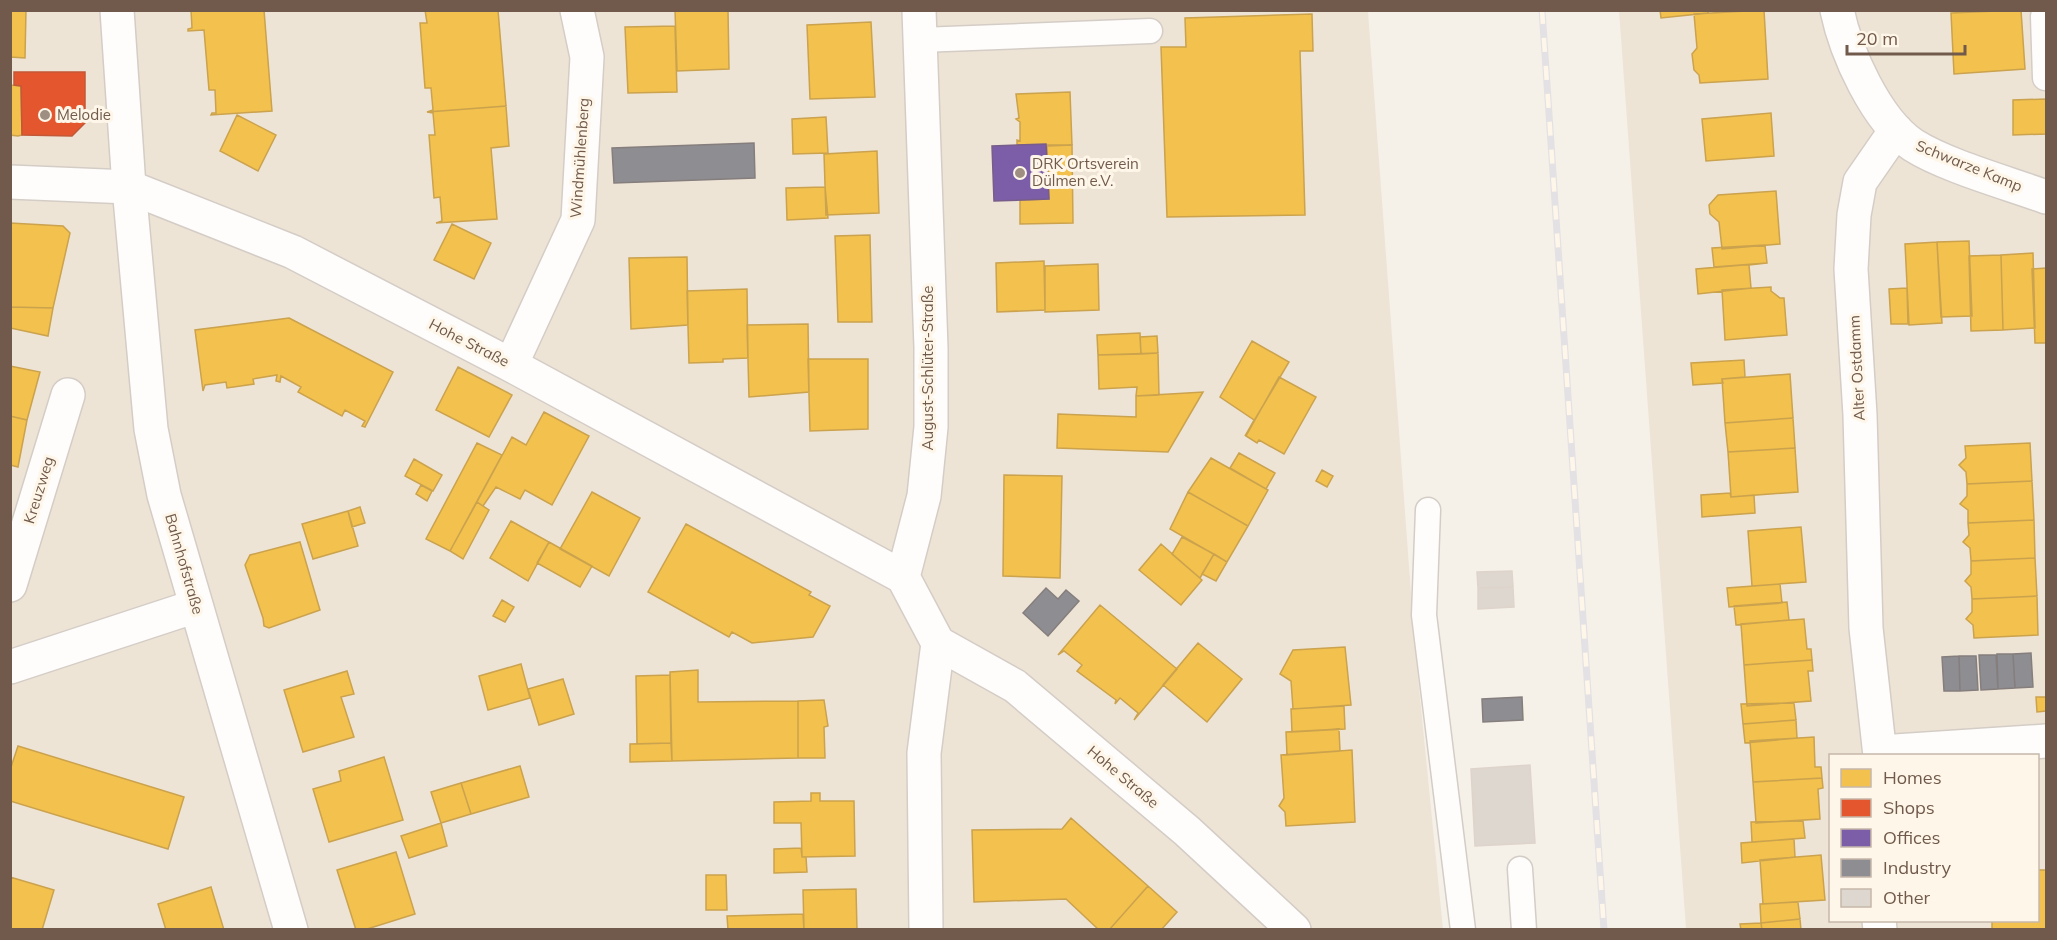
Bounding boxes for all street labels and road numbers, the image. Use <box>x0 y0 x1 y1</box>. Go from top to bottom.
street label: Windmühlenberg <box>566 97 593 219</box>
street label: Schwarze Kamp <box>1913 136 2025 196</box>
street label: August-Schlüter-Straße <box>918 286 937 450</box>
street label: Hohe Straße <box>426 314 513 371</box>
street label: Alter Ostdamm <box>1844 315 1869 421</box>
street label: Kreuzweg <box>19 454 58 526</box>
street label: Bahnhofstraße <box>161 511 208 616</box>
street label: Hohe Straße <box>1084 741 1163 812</box>

